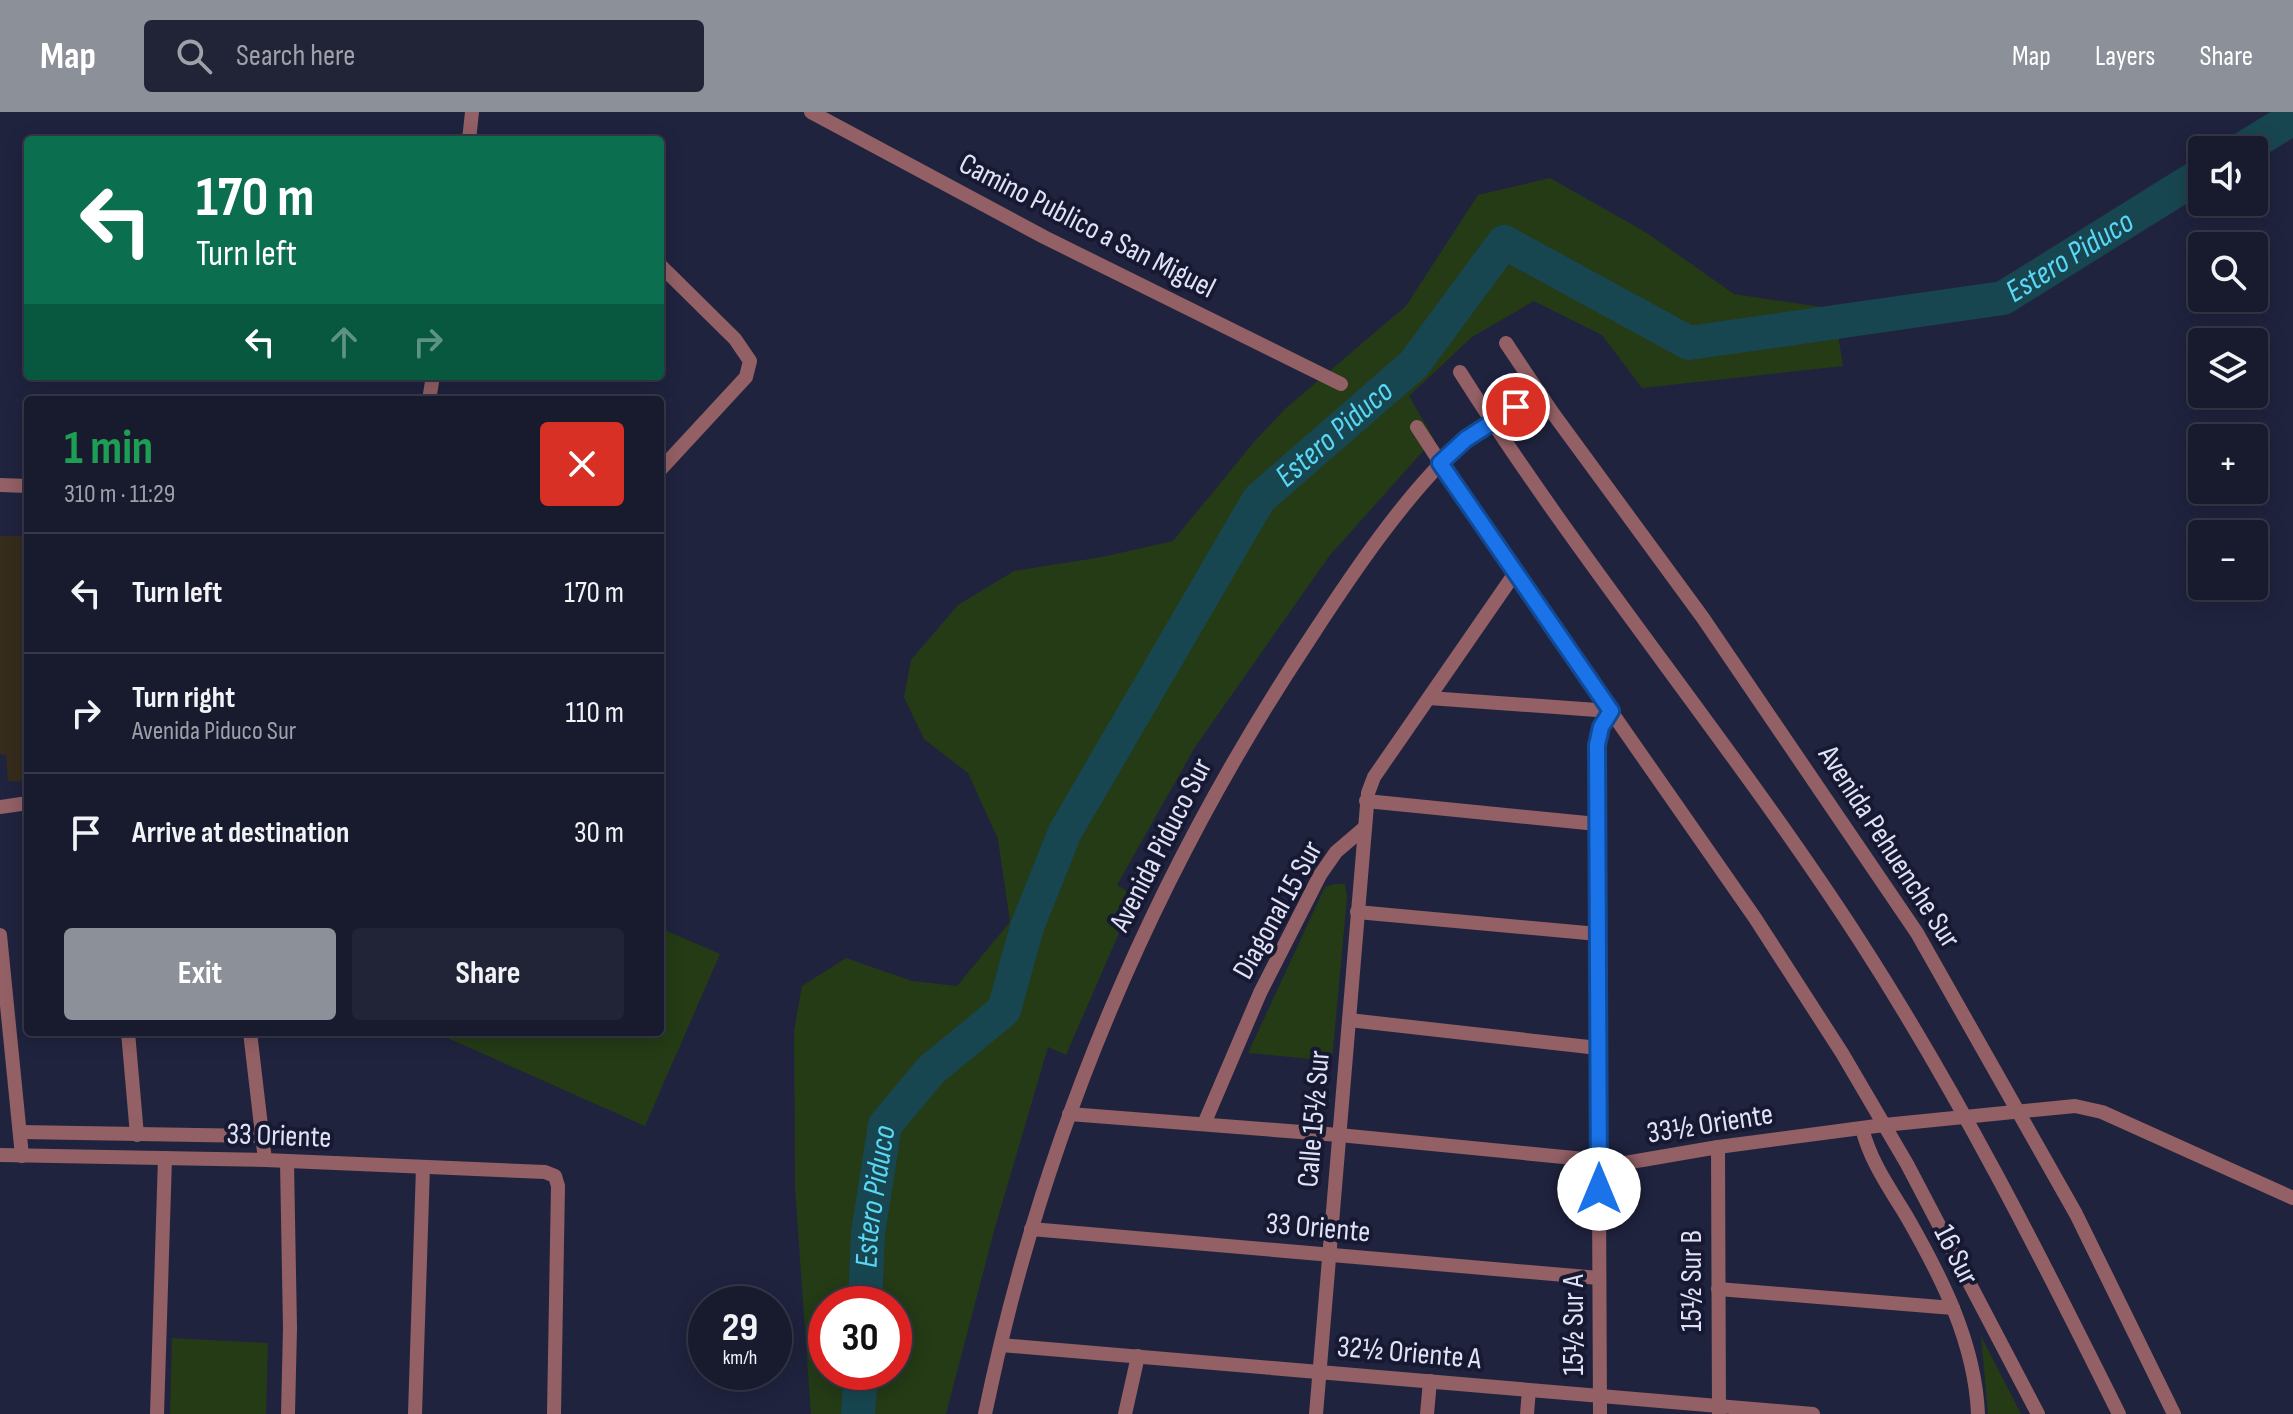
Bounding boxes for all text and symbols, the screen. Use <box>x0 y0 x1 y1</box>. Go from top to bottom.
search box <box>144 20 704 92</box>
text: Map <box>40 34 96 79</box>
icon: search <box>172 34 216 78</box>
text: Search here <box>236 38 355 74</box>
text: Map <box>2012 40 2051 73</box>
text: Layers <box>2095 40 2155 73</box>
text: Share <box>2199 40 2253 73</box>
map controls <box>2188 136 2268 600</box>
button: sound <box>2188 136 2268 216</box>
street label: Camino Publico a San Miguel <box>953 146 1221 306</box>
text: 170 m <box>196 165 314 232</box>
icon: left <box>64 168 168 272</box>
water label: Estero Piduco <box>1998 202 2141 311</box>
button: search <box>2188 232 2268 312</box>
text: Turn left <box>196 233 297 276</box>
icon: left <box>238 320 282 364</box>
icon: ahead <box>322 320 366 364</box>
icon: right <box>406 320 450 364</box>
button: layers <box>2188 328 2268 408</box>
water label: Estero Piduco <box>1267 372 1401 495</box>
pin <box>1482 373 1550 441</box>
icon: arrive <box>1494 385 1538 429</box>
text: 1 min <box>64 420 153 477</box>
button: close <box>540 422 624 506</box>
button: + <box>2188 424 2268 504</box>
text: 310 m · 11:29 <box>64 479 175 510</box>
button: − <box>2188 520 2268 600</box>
icon: left <box>64 571 108 615</box>
text: Turn left <box>132 575 222 611</box>
text: 170 m <box>564 575 624 611</box>
text: Turn right <box>132 680 235 716</box>
icon: right <box>64 691 108 735</box>
text: 110 m <box>566 695 624 731</box>
text: Avenida Piduco Sur <box>132 716 296 747</box>
street label: Avenida Pehuenche Sur <box>1810 738 1968 955</box>
street label: Avenida Piduco Sur <box>1101 752 1220 939</box>
icon: arrive <box>64 811 108 855</box>
text: Arrive at destination <box>132 815 349 851</box>
text: 30 m <box>574 815 624 851</box>
street label: Diagonal 15 Sur <box>1225 834 1331 985</box>
button: Exit <box>64 928 336 1020</box>
button: Share <box>352 928 624 1020</box>
street label: Calle 15½ Sur <box>1290 1049 1338 1189</box>
street label: 33½ Oriente <box>1644 1096 1776 1152</box>
street label: 33 Oriente <box>226 1116 332 1156</box>
water label: Estero Piduco <box>847 1123 904 1269</box>
position arrow <box>1557 1147 1641 1231</box>
street label: 33 Oriente <box>1264 1205 1372 1251</box>
street label: 16 Sur <box>1926 1219 1986 1291</box>
street label: 15½ Sur B <box>1674 1230 1710 1332</box>
street label: 15½ Sur A <box>1556 1274 1592 1376</box>
speed limit sign: 30 <box>808 1286 912 1390</box>
text: 29 <box>722 1304 758 1352</box>
street label: 32½ Oriente A <box>1335 1329 1483 1377</box>
text: km/h <box>723 1346 757 1370</box>

